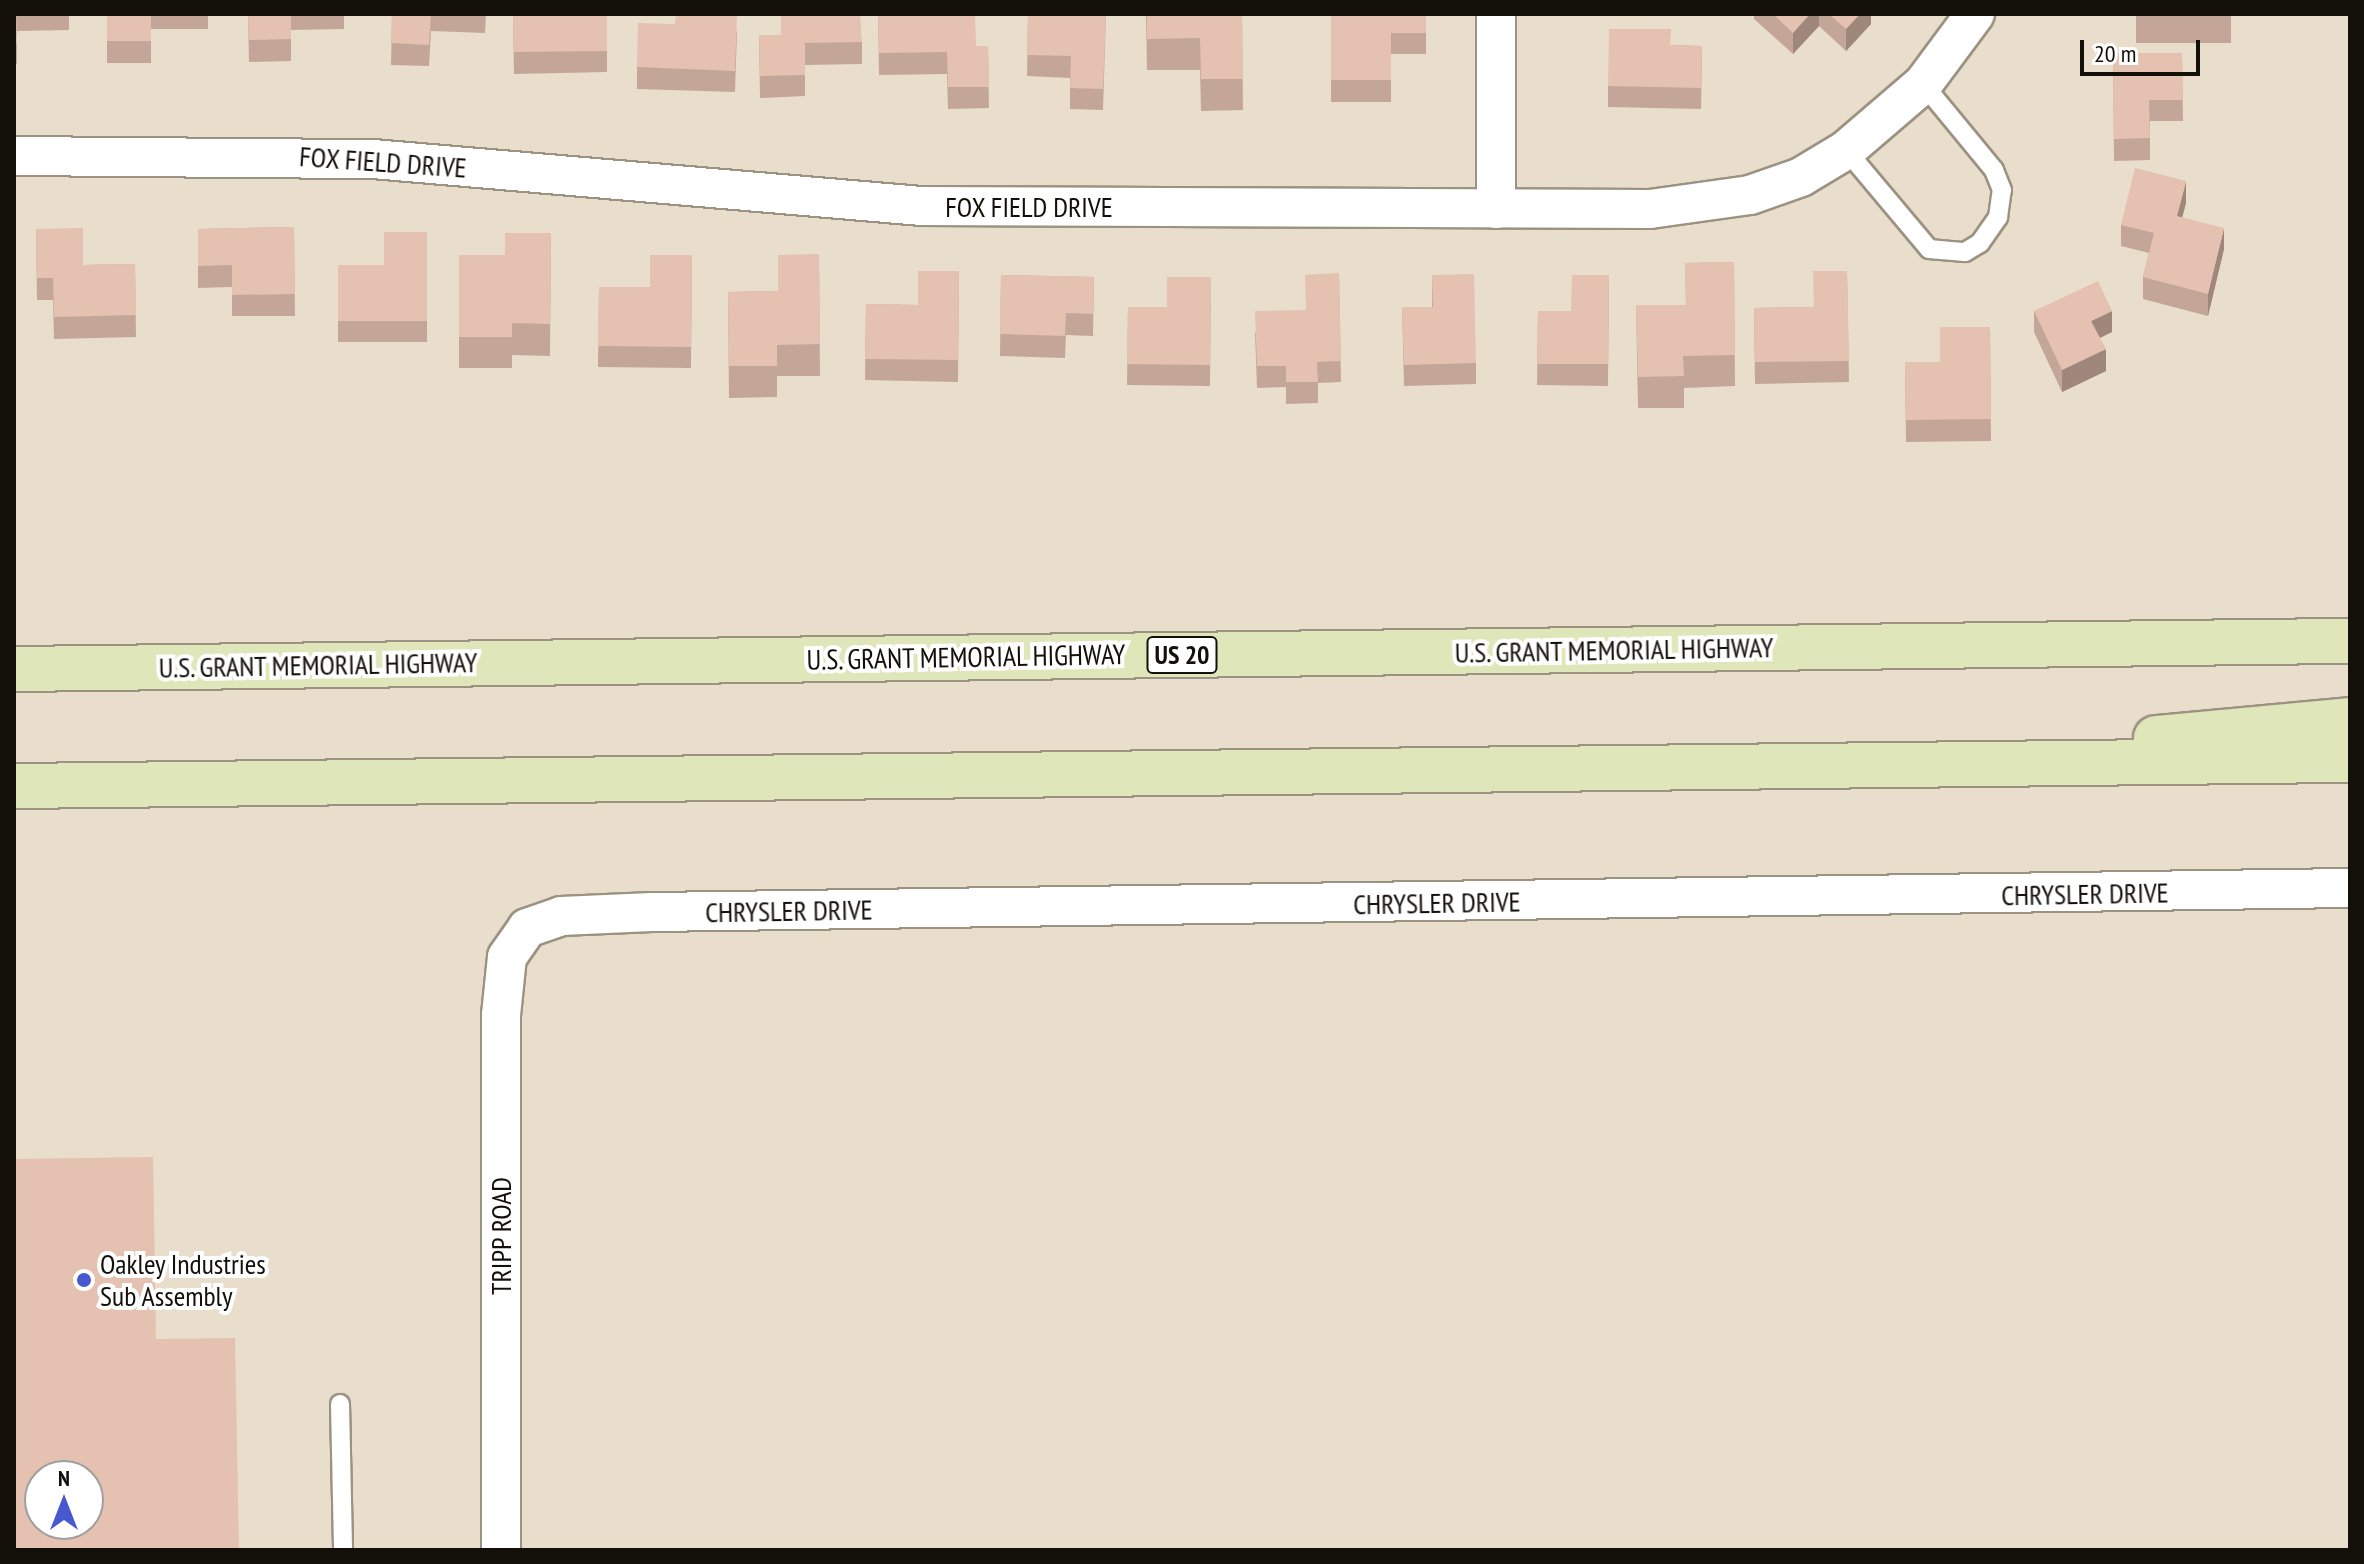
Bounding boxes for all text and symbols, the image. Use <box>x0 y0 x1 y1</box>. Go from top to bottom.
scale bar <box>2084 24 2204 74</box>
text: 20 m <box>2094 38 2136 69</box>
street label: FOX FIELD DRIVE <box>298 139 468 185</box>
street label: FOX FIELD DRIVE <box>945 190 1113 224</box>
street label: U.S. GRANT MEMORIAL HIGHWAY <box>1453 630 1775 670</box>
road number: US 20 <box>1146 633 1218 677</box>
street label: U.S. GRANT MEMORIAL HIGHWAY <box>805 637 1127 677</box>
street label: U.S. GRANT MEMORIAL HIGHWAY <box>157 645 479 685</box>
street label: CHRYSLER DRIVE <box>2001 876 2169 912</box>
street label: CHRYSLER DRIVE <box>1353 885 1521 921</box>
street label: CHRYSLER DRIVE <box>705 893 873 929</box>
street label: TRIPP ROAD <box>484 1176 518 1296</box>
place label: Oakley Industries Sub Assembly <box>100 1247 267 1313</box>
marker: Oakley Industries Sub Assembly <box>75 1271 93 1289</box>
north arrow <box>24 1460 104 1540</box>
text: N <box>58 1464 70 1492</box>

